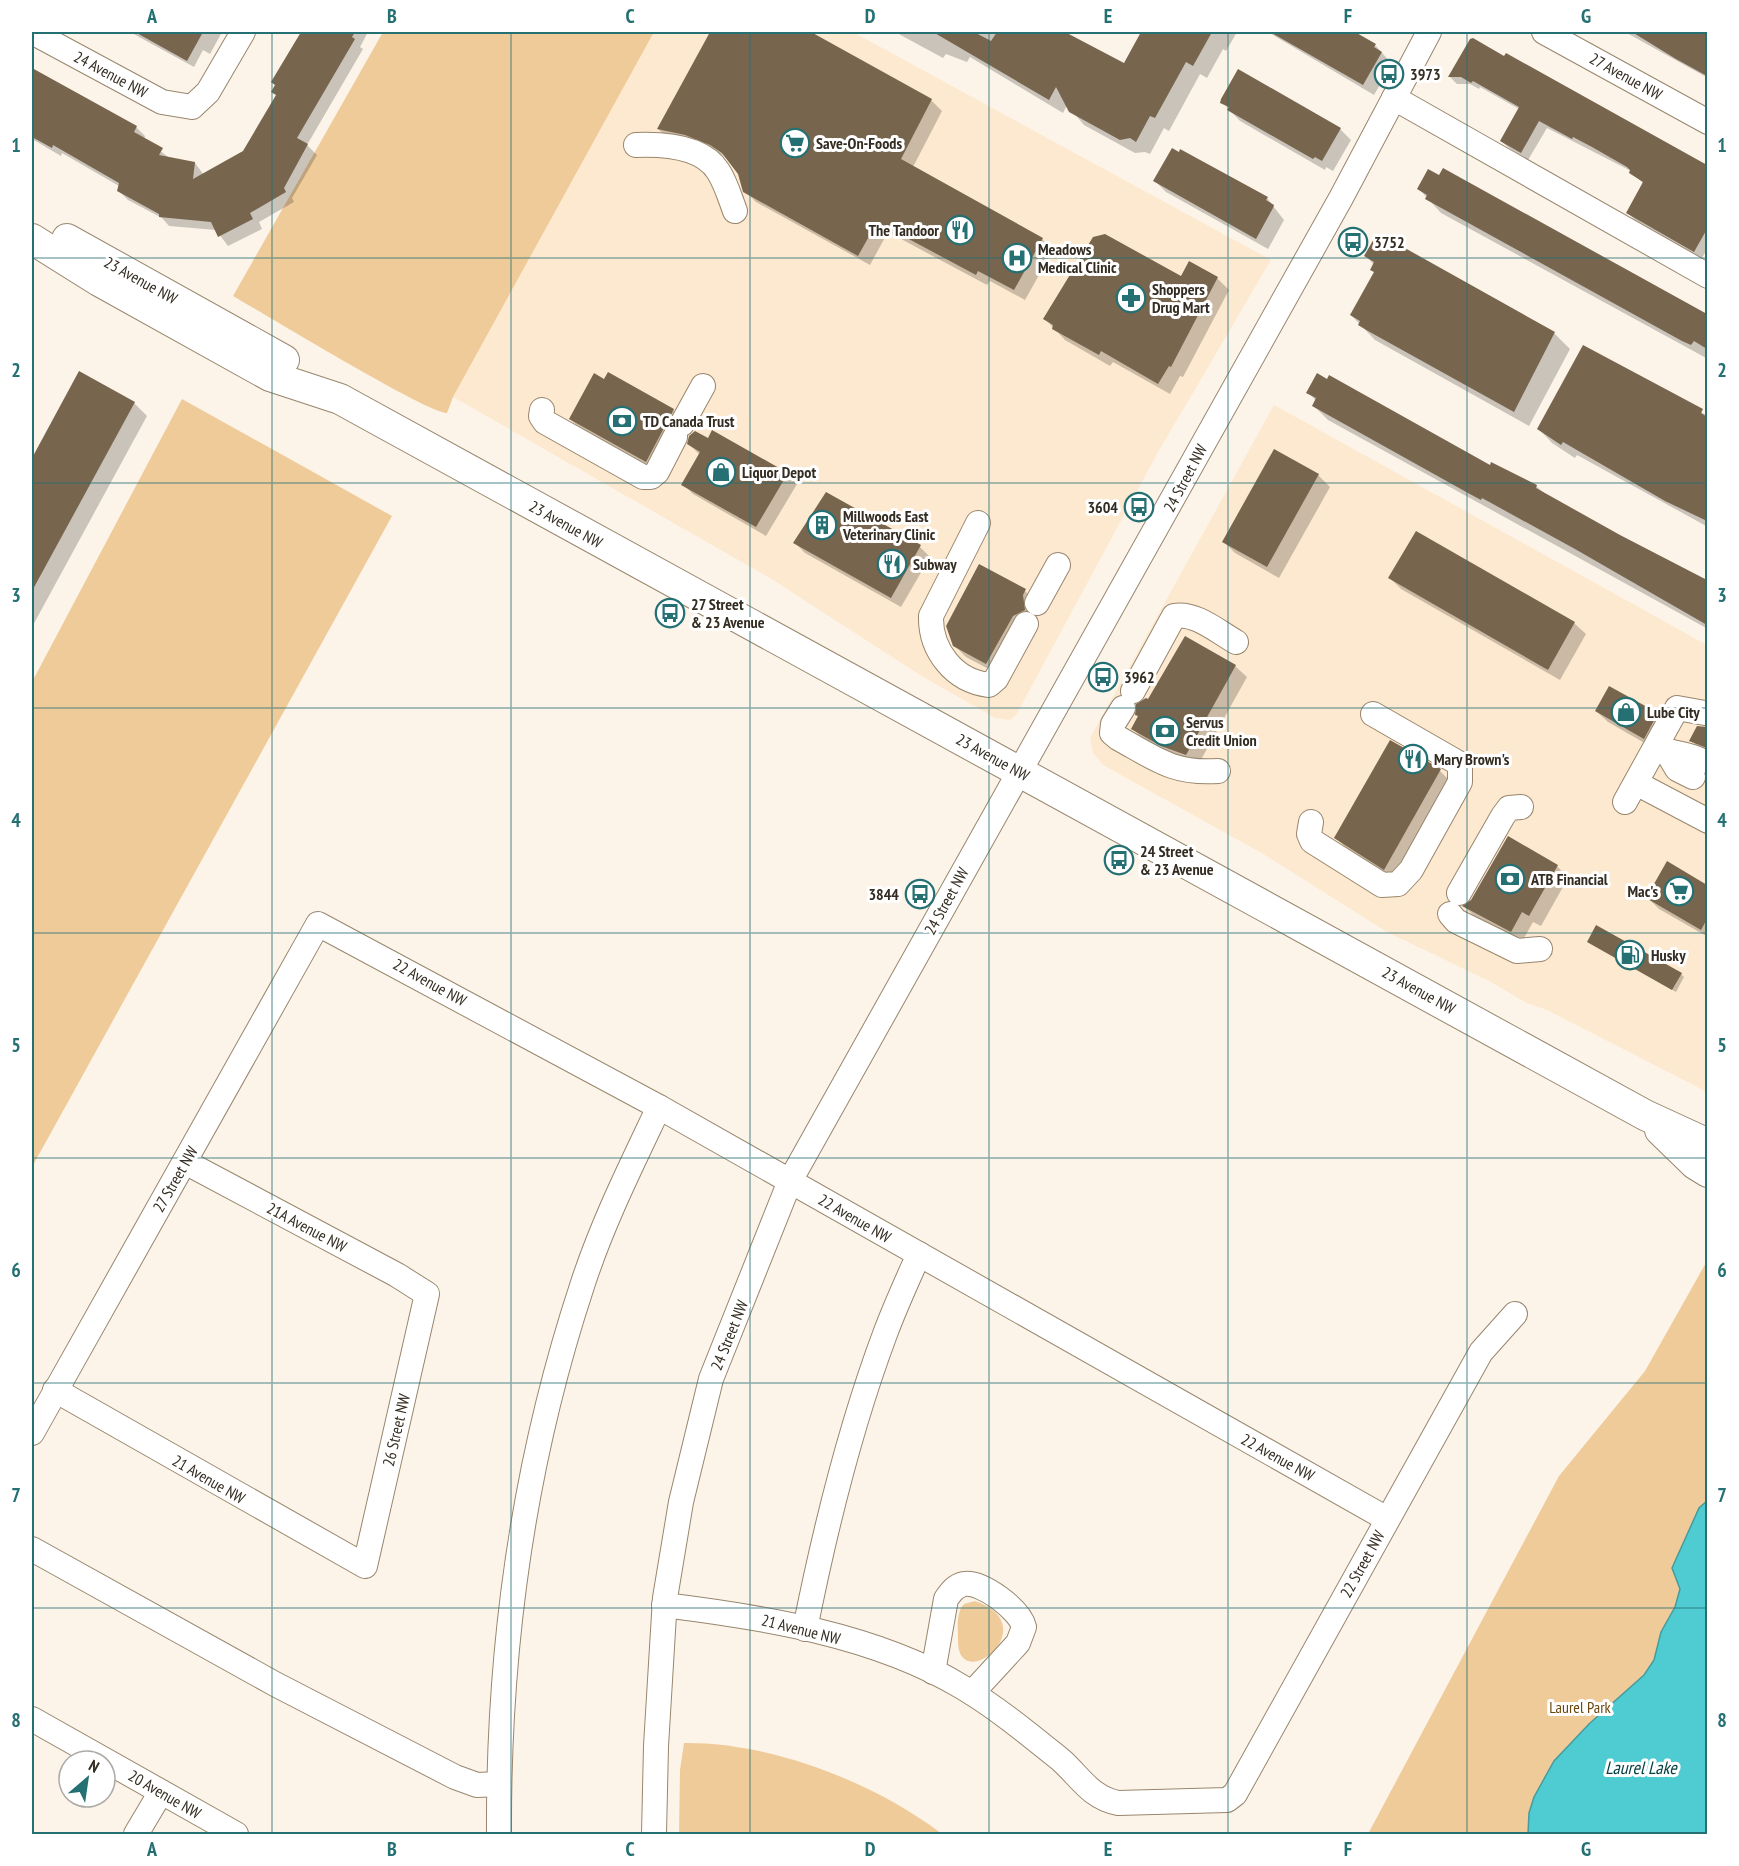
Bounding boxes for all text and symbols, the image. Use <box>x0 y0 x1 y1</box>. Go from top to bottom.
text: A <box>146 3 158 29</box>
text: B <box>387 3 397 29</box>
text: C <box>625 3 635 29</box>
text: D <box>865 3 876 29</box>
text: E <box>1104 3 1112 29</box>
text: F <box>1344 3 1352 29</box>
text: G <box>1581 3 1591 29</box>
street label: 24 Avenue NW <box>71 46 151 102</box>
street label: 27 Avenue NW <box>1586 48 1666 104</box>
bus stop icon: 3973 <box>1373 58 1405 90</box>
place label: 3973 <box>1410 64 1441 84</box>
supermarket icon: Save-On-Foods <box>779 127 811 159</box>
text: 1 <box>11 132 21 158</box>
text: 1 <box>1717 132 1727 158</box>
place label: Save-On-Foods <box>816 133 902 153</box>
restaurant icon: The Tandoor <box>944 214 976 246</box>
place label: The Tandoor <box>869 220 939 240</box>
bus stop icon: 3752 <box>1337 226 1369 258</box>
place label: 3752 <box>1374 232 1405 252</box>
place label: Meadows Medical Clinic <box>1038 239 1117 277</box>
hospital icon: Meadows Medical Clinic <box>1001 242 1033 274</box>
street label: 23 Avenue NW <box>101 252 181 308</box>
place label: Shoppers Drug Mart <box>1152 279 1210 317</box>
pharmacy icon: Shoppers Drug Mart <box>1115 282 1147 314</box>
text: 2 <box>11 357 21 383</box>
text: 2 <box>1717 357 1727 383</box>
bank icon: TD Canada Trust <box>606 405 638 437</box>
place label: TD Canada Trust <box>643 411 735 431</box>
street label: 24 Street NW <box>1159 441 1211 515</box>
shop icon: Liquor Depot <box>705 456 737 488</box>
place label: Liquor Depot <box>742 462 816 482</box>
bus stop icon: 3604 <box>1123 491 1155 523</box>
street label: 23 Avenue NW <box>526 496 606 552</box>
place label: 3604 <box>1087 497 1118 517</box>
place label: Millwoods East Veterinary Clinic <box>842 506 936 544</box>
building icon: Millwoods East Veterinary Clinic <box>806 509 838 541</box>
restaurant icon: Subway <box>876 548 908 580</box>
place label: Subway <box>913 554 957 574</box>
text: 3 <box>11 582 21 608</box>
text: 3 <box>1717 582 1727 608</box>
place label: 27 Street & 23 Avenue <box>691 594 765 632</box>
bus stop icon: 27 Street & 23 Avenue <box>654 597 686 629</box>
bus stop icon: 3962 <box>1087 661 1119 693</box>
place label: 3962 <box>1124 667 1155 687</box>
shop icon: Lube City <box>1610 696 1642 728</box>
place label: Lube City <box>1647 702 1700 722</box>
place label: Servus Credit Union <box>1186 712 1257 750</box>
bank icon: Servus Credit Union <box>1149 715 1181 747</box>
street label: 23 Avenue NW <box>953 729 1033 785</box>
restaurant icon: Mary Brown's <box>1397 743 1429 775</box>
place label: Mary Brown's <box>1434 749 1510 769</box>
text: 4 <box>11 807 21 833</box>
text: 4 <box>1717 807 1727 833</box>
place label: 24 Street & 23 Avenue <box>1140 841 1214 879</box>
bus stop icon: 24 Street & 23 Avenue <box>1103 844 1135 876</box>
bank icon: ATB Financial <box>1494 863 1526 895</box>
street label: 24 Street NW <box>919 864 973 938</box>
place label: ATB Financial <box>1530 869 1608 889</box>
supermarket icon: Mac's <box>1663 875 1695 907</box>
bus stop icon: 3844 <box>904 878 936 910</box>
place label: Mac's <box>1627 881 1658 901</box>
place label: 3844 <box>868 884 899 904</box>
fuel station icon: Husky <box>1614 939 1646 971</box>
place label: Husky <box>1651 945 1686 965</box>
street label: 22 Avenue NW <box>390 954 470 1010</box>
street label: 23 Avenue NW <box>1379 962 1459 1018</box>
text: 5 <box>11 1032 21 1058</box>
text: 5 <box>1717 1032 1727 1058</box>
street label: 27 Street NW <box>148 1142 202 1216</box>
street label: 22 Avenue NW <box>815 1189 895 1247</box>
street label: 21A Avenue NW <box>264 1198 351 1257</box>
text: 6 <box>11 1257 21 1283</box>
text: 6 <box>1717 1257 1727 1283</box>
street label: 24 Street NW <box>706 1297 752 1373</box>
street label: 26 Street NW <box>378 1392 414 1468</box>
street label: 22 Avenue NW <box>1238 1429 1318 1485</box>
street label: 21 Avenue NW <box>169 1450 249 1508</box>
text: 7 <box>11 1482 21 1508</box>
text: 7 <box>1717 1482 1727 1508</box>
street label: 22 Street NW <box>1335 1527 1389 1601</box>
street label: 21 Avenue NW <box>759 1610 843 1649</box>
park label: Laurel Park <box>1549 1697 1612 1717</box>
text: 8 <box>11 1707 21 1733</box>
text: 8 <box>1717 1707 1727 1733</box>
north arrow <box>57 1749 117 1809</box>
text: N <box>86 1755 103 1777</box>
water label: Laurel Lake <box>1605 1756 1678 1779</box>
street label: 20 Avenue NW <box>125 1765 205 1823</box>
text: A <box>146 1836 158 1862</box>
text: B <box>387 1836 397 1862</box>
text: C <box>625 1836 635 1862</box>
text: D <box>865 1836 876 1862</box>
text: E <box>1104 1836 1112 1862</box>
text: F <box>1344 1836 1352 1862</box>
text: G <box>1581 1836 1591 1862</box>

